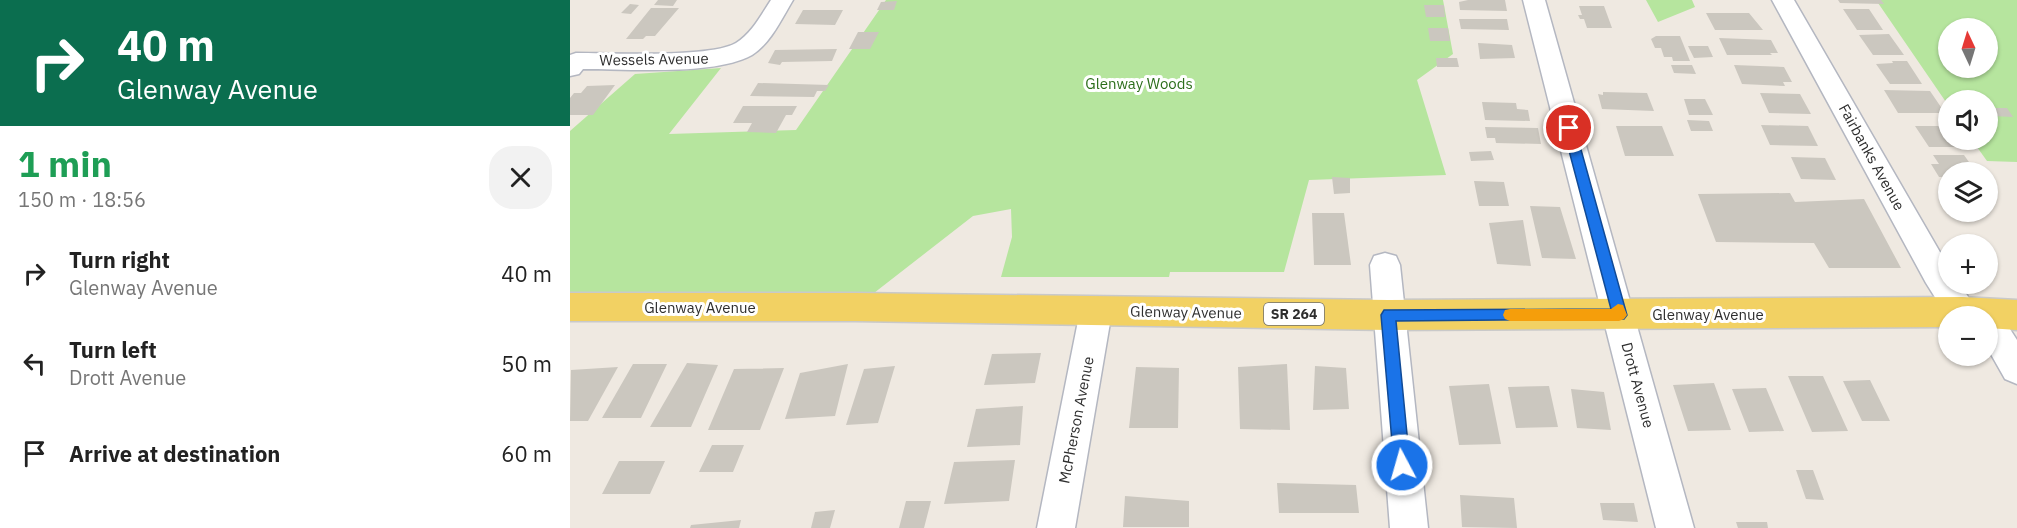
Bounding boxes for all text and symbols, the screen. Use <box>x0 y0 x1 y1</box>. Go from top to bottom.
text: 40 m <box>117 18 215 73</box>
north arrow <box>1938 18 1998 78</box>
map controls <box>1938 18 1998 366</box>
icon: right <box>18 24 96 102</box>
street label: Wessels Avenue <box>599 49 709 69</box>
text: Glenway Avenue <box>117 71 318 106</box>
park label: Glenway Woods <box>1085 74 1193 93</box>
button: sound <box>1938 90 1998 150</box>
street label: Fairbanks Avenue <box>1835 100 1909 214</box>
pin <box>1543 102 1594 153</box>
icon: arrive <box>1552 111 1585 144</box>
text: 1 min <box>18 140 112 187</box>
button: close <box>489 146 552 209</box>
button: layers <box>1938 162 1998 222</box>
text: 150 m · 18:56 <box>18 186 146 213</box>
button: + <box>1938 234 1998 294</box>
text: Turn right <box>69 245 170 274</box>
icon: right <box>18 257 51 290</box>
text: 40 m <box>501 259 552 288</box>
text: Glenway Avenue <box>69 274 218 301</box>
street label: Glenway Avenue <box>644 298 756 317</box>
street label: Glenway Avenue <box>1130 302 1242 322</box>
road number: SR 264 <box>1264 303 1324 325</box>
street label: Glenway Avenue <box>1652 305 1764 324</box>
button: − <box>1938 306 1998 366</box>
text: Turn left <box>69 335 157 364</box>
street label: Drott Avenue <box>1617 340 1659 430</box>
icon: left <box>18 347 51 380</box>
text: 50 m <box>501 349 552 378</box>
street label: McPherson Avenue <box>1054 355 1098 485</box>
text: Drott Avenue <box>69 364 186 391</box>
position arrow <box>1370 433 1434 497</box>
icon: arrive <box>18 437 51 470</box>
text: Arrive at destination <box>69 439 280 468</box>
text: 60 m <box>501 439 552 468</box>

